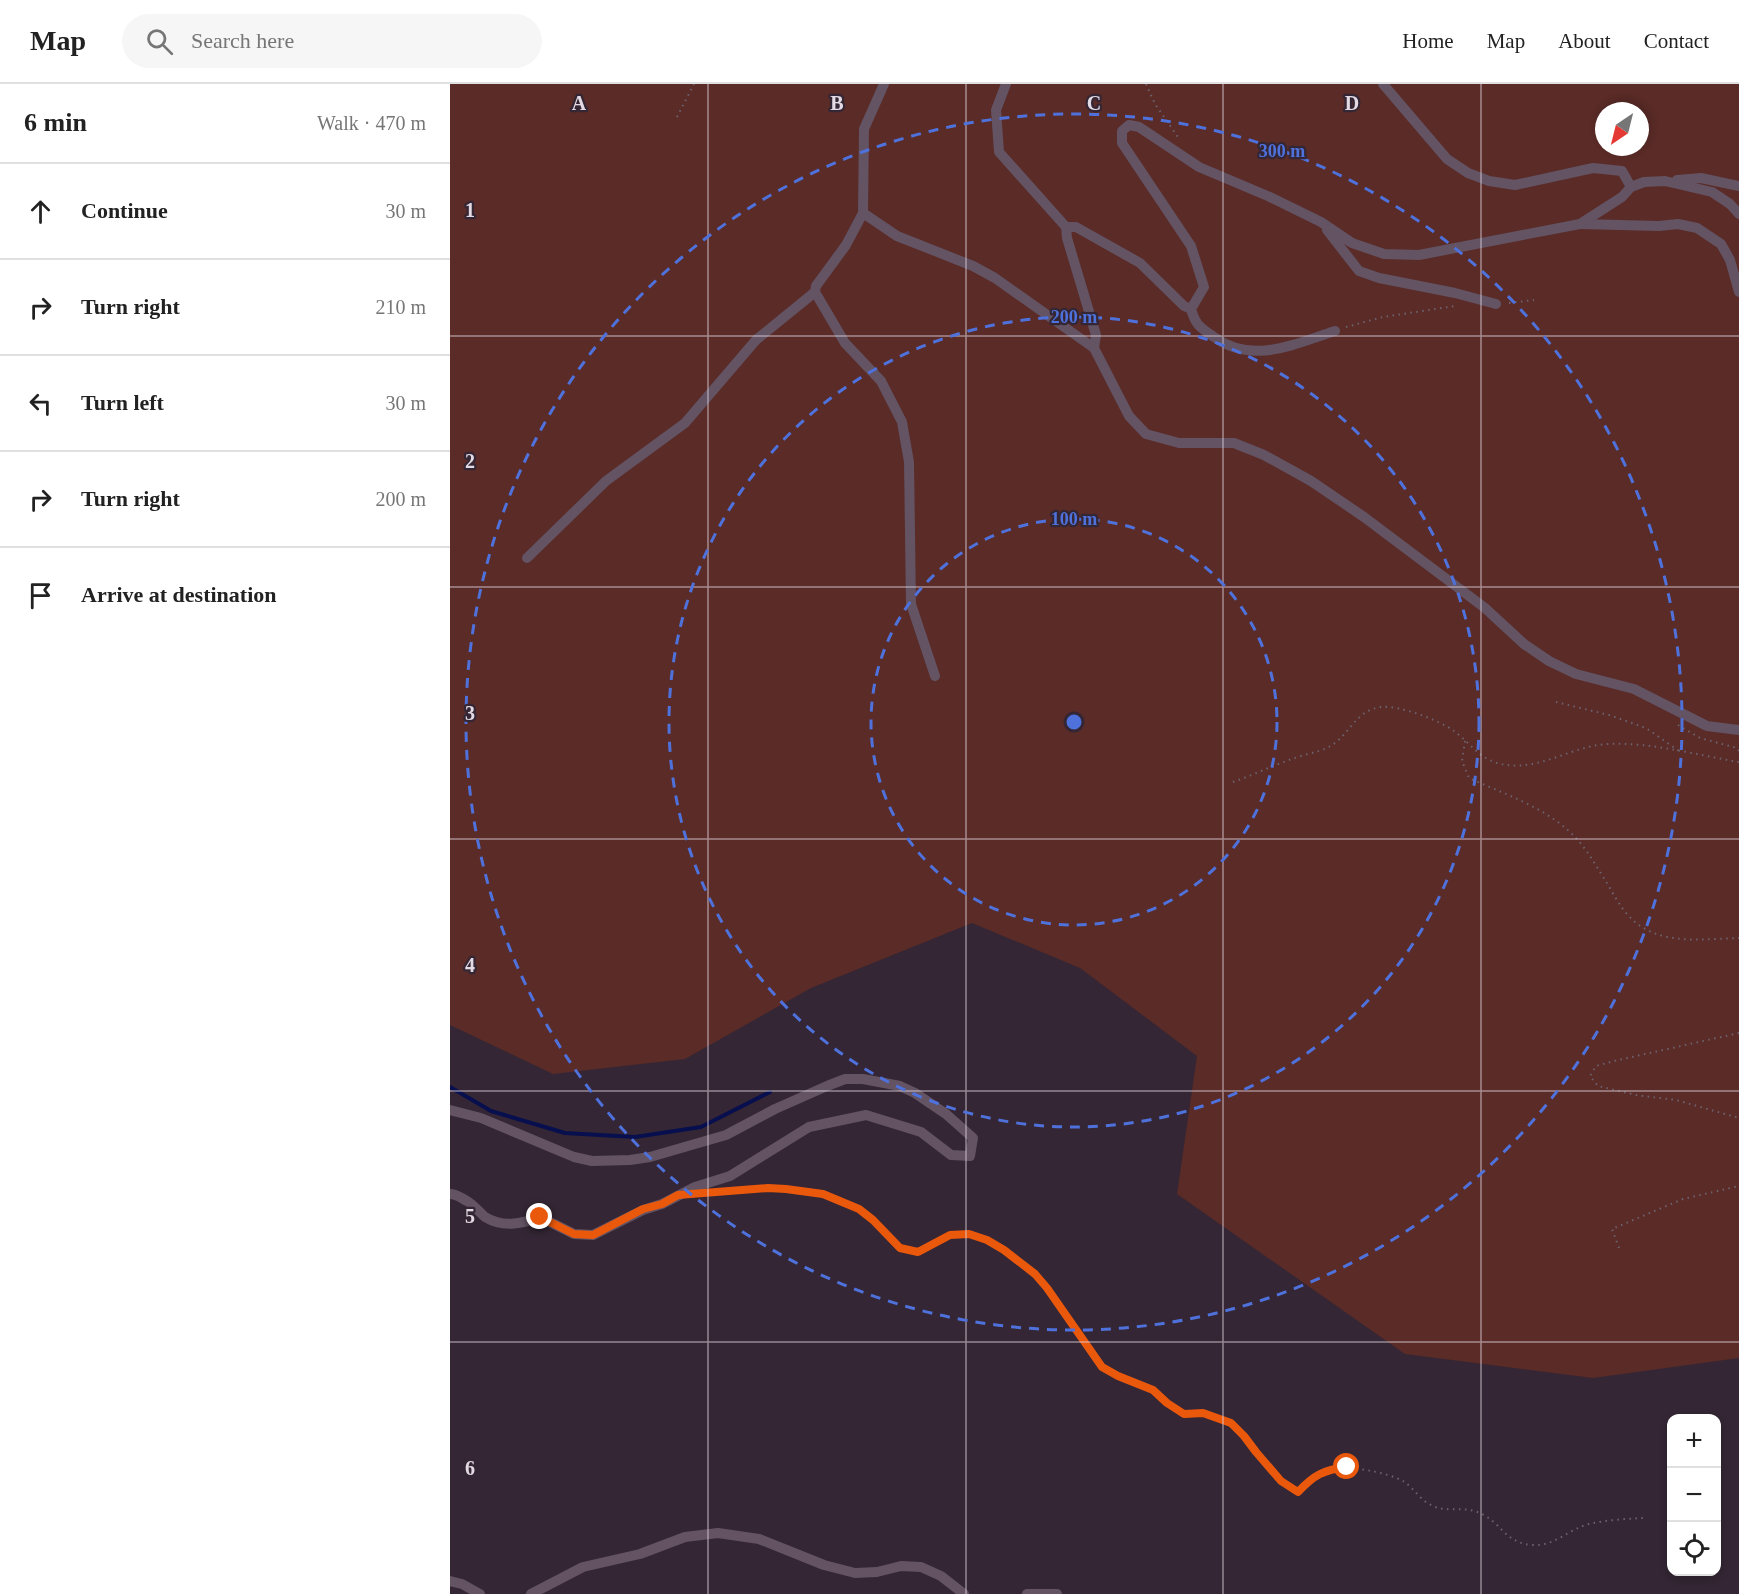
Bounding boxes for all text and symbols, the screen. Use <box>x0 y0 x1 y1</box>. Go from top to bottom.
search box <box>122 14 542 68</box>
text: Map <box>30 25 86 56</box>
icon: search <box>143 25 176 58</box>
text: Search here <box>191 28 294 53</box>
text: Home <box>1402 29 1454 53</box>
text: Map <box>1487 29 1525 53</box>
text: About <box>1558 29 1611 53</box>
text: Contact <box>1644 29 1709 53</box>
text: A <box>572 92 587 114</box>
text: B <box>830 92 844 114</box>
text: C <box>1087 92 1101 114</box>
text: D <box>1345 92 1359 114</box>
north arrow <box>1595 102 1649 156</box>
text: 6 min <box>24 108 87 137</box>
text: Walk · 470 m <box>317 112 426 134</box>
text: 300 m <box>1259 141 1305 161</box>
icon: ahead <box>24 195 57 228</box>
text: Continue <box>81 198 168 223</box>
text: 1 <box>465 199 475 221</box>
text: 30 m <box>385 200 426 222</box>
icon: right <box>24 291 57 324</box>
text: Turn right <box>81 294 180 319</box>
text: 210 m <box>375 296 426 318</box>
text: 200 m <box>1051 307 1097 327</box>
icon: left <box>24 387 57 420</box>
text: Turn left <box>81 390 164 415</box>
text: 30 m <box>385 392 426 414</box>
text: 2 <box>465 450 475 472</box>
icon: right <box>24 483 57 516</box>
text: Turn right <box>81 486 180 511</box>
text: 200 m <box>375 488 426 510</box>
text: 100 m <box>1051 509 1097 529</box>
icon: arrive <box>24 579 57 612</box>
text: Arrive at destination <box>81 582 277 607</box>
text: 3 <box>465 702 475 724</box>
centre of rings <box>1064 712 1084 732</box>
text: 4 <box>465 954 475 976</box>
route end <box>526 1203 552 1229</box>
text: 5 <box>465 1205 475 1227</box>
map controls <box>1667 1414 1721 1576</box>
button: + <box>1667 1414 1721 1468</box>
route start <box>1333 1453 1359 1479</box>
text: 6 <box>465 1457 475 1479</box>
button: − <box>1667 1468 1721 1522</box>
button: locate <box>1667 1522 1721 1576</box>

